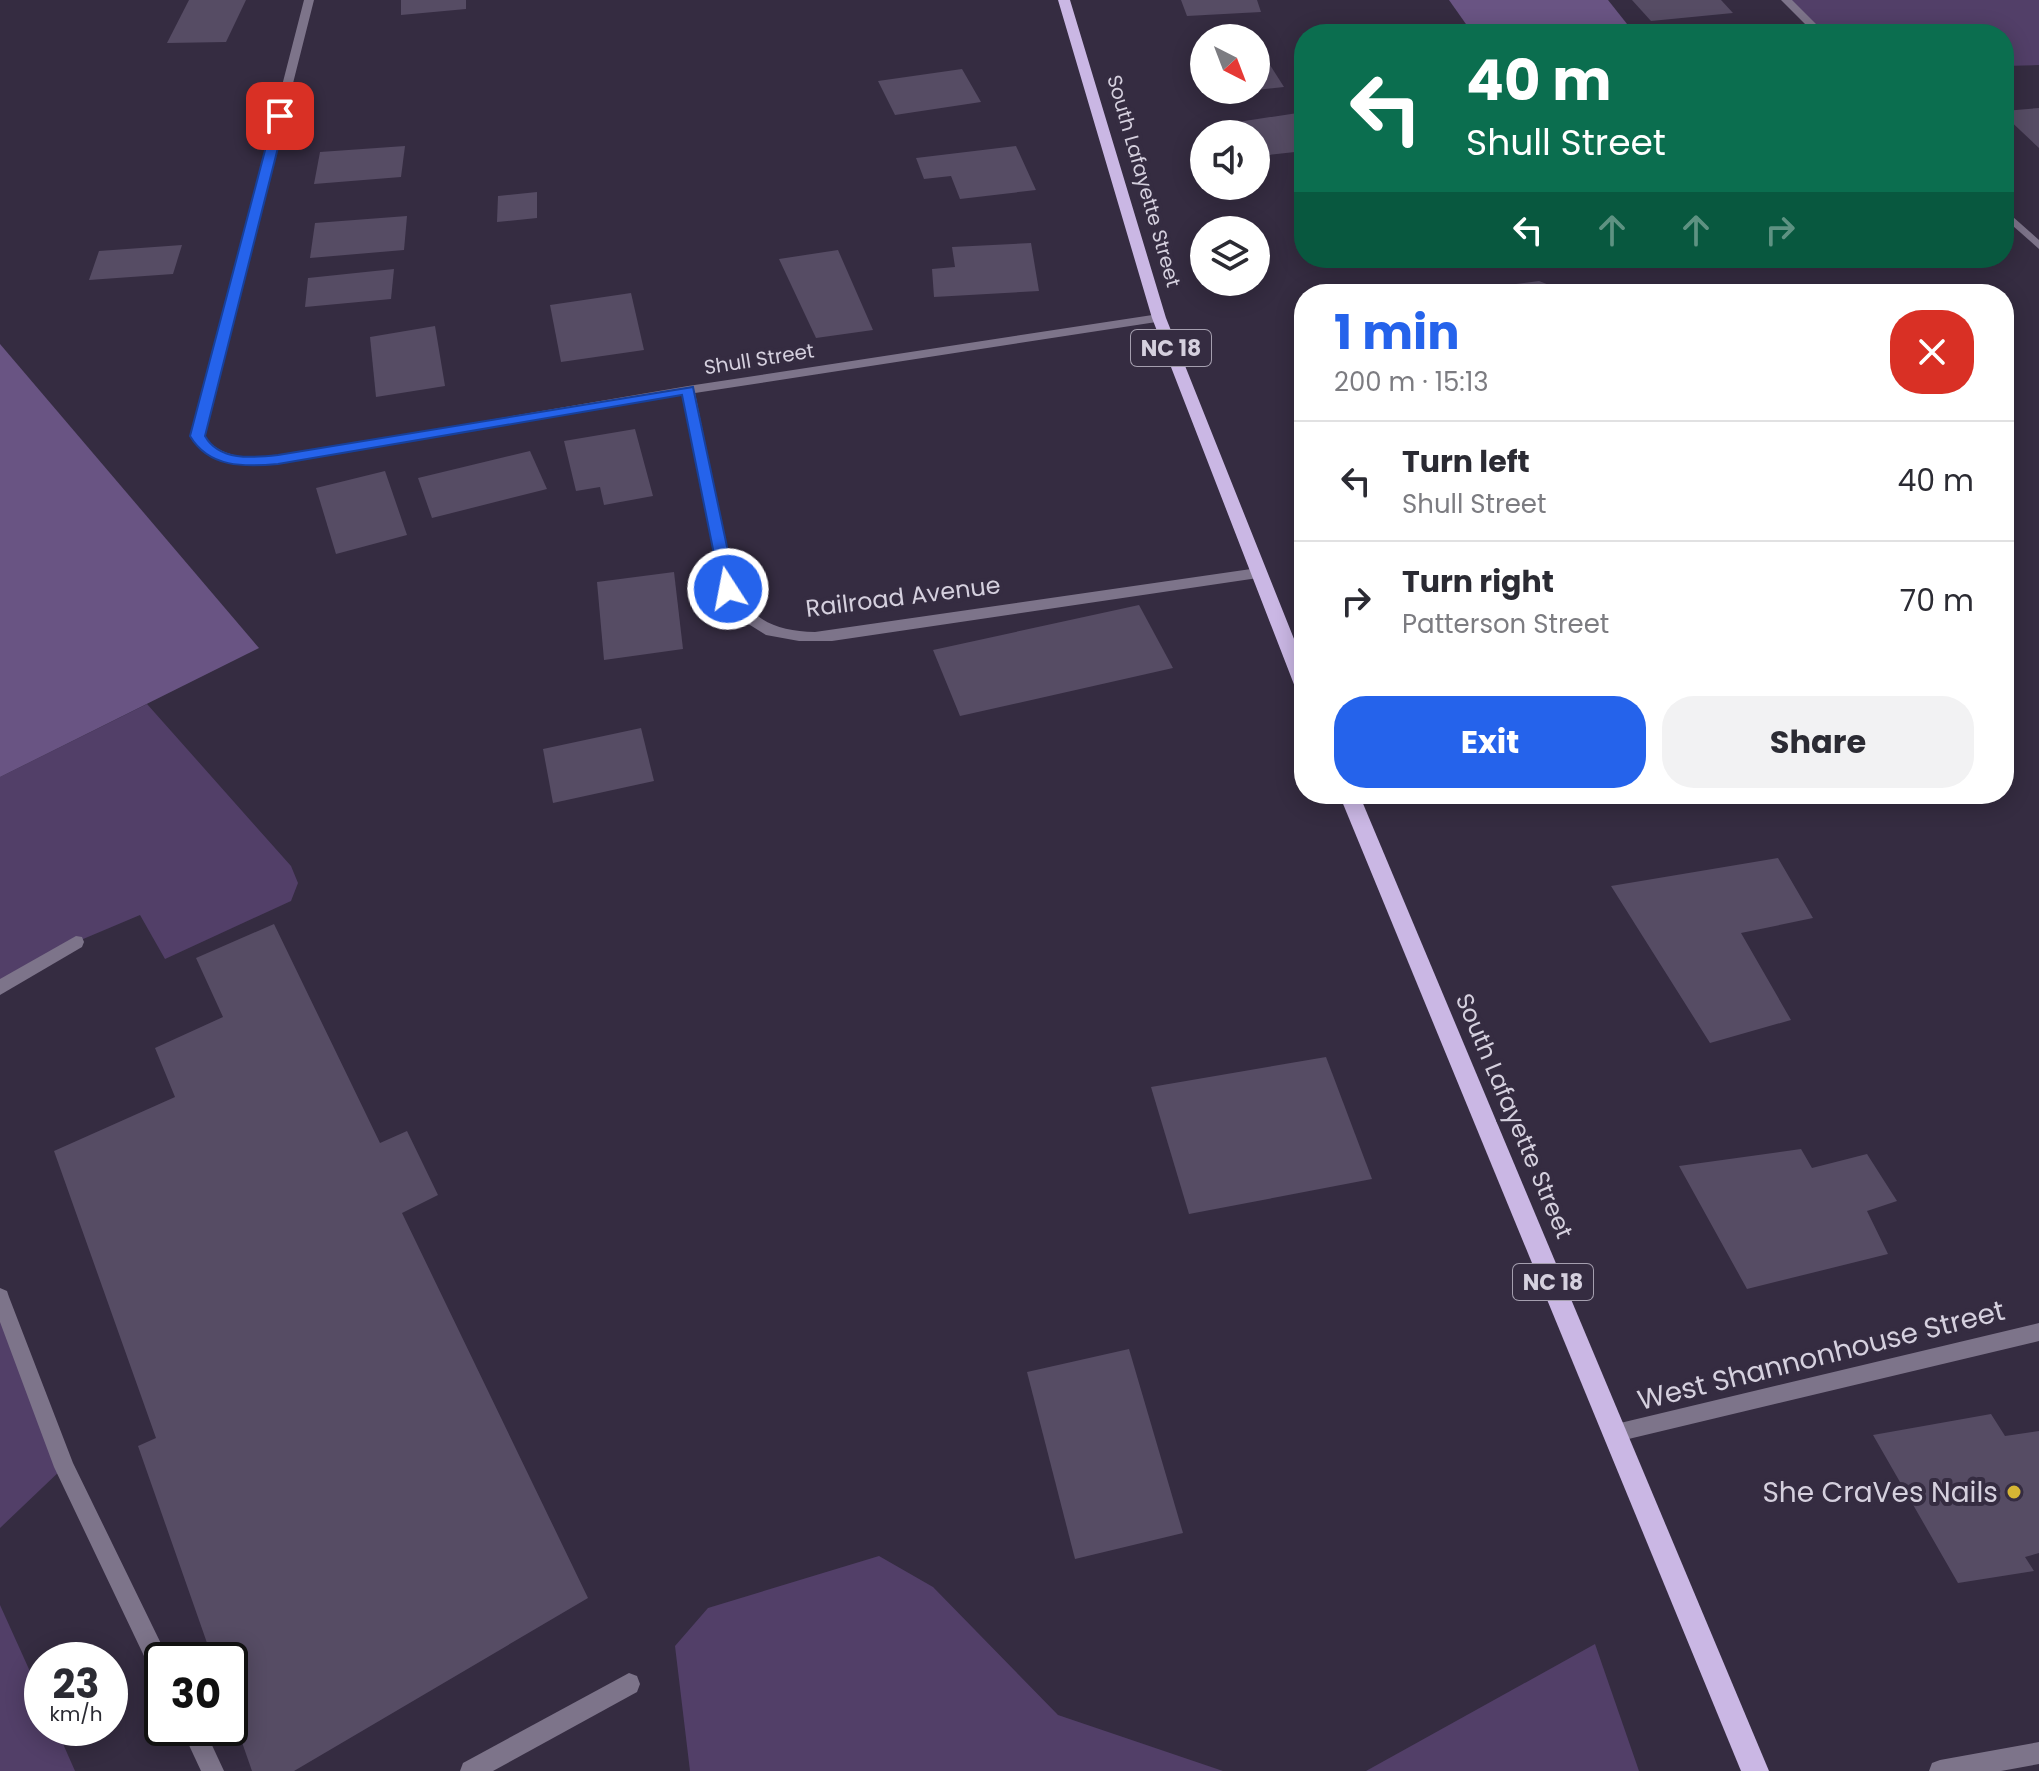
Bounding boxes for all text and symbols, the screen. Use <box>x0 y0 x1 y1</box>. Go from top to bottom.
north arrow <box>1190 24 1270 104</box>
map controls <box>1190 24 1270 296</box>
text: 40 m <box>1466 41 1612 120</box>
icon: left <box>1334 56 1438 160</box>
street label: South Lafayette Street <box>1100 72 1188 290</box>
pin <box>246 82 314 150</box>
icon: arrive <box>258 94 302 138</box>
text: Shull Street <box>1466 117 1666 168</box>
button: sound <box>1190 120 1270 200</box>
icon: left <box>1506 208 1550 252</box>
icon: ahead <box>1590 208 1634 252</box>
icon: ahead <box>1674 208 1718 252</box>
icon: right <box>1758 208 1802 252</box>
button: layers <box>1190 216 1270 296</box>
text: 1 min <box>1334 299 1460 366</box>
button: close <box>1890 310 1974 394</box>
road number: NC 18 <box>1131 330 1211 366</box>
street label: Shull Street <box>702 336 816 382</box>
text: 200 m · 15:13 <box>1334 364 1489 400</box>
text: Turn left <box>1402 440 1530 483</box>
icon: left <box>1334 459 1378 503</box>
text: 40 m <box>1897 459 1974 502</box>
text: Shull Street <box>1402 486 1546 522</box>
position arrow <box>686 547 770 631</box>
text: Turn right <box>1402 560 1554 603</box>
street label: Railroad Avenue <box>804 568 1002 625</box>
icon: right <box>1334 579 1378 623</box>
text: 70 m <box>1900 579 1974 622</box>
text: Patterson Street <box>1402 606 1609 642</box>
button: Exit <box>1334 696 1646 788</box>
button: Share <box>1662 696 1974 788</box>
street label: South Lafayette Street <box>1448 988 1581 1244</box>
road number: NC 18 <box>1513 1264 1593 1300</box>
street label: West Shannonhouse Street <box>1633 1291 2009 1420</box>
place label: She CraVes Nails <box>1762 1473 1998 1512</box>
marker: She CraVes Nails <box>2005 1483 2023 1501</box>
speed limit sign: 30 <box>144 1642 248 1746</box>
text: 23 <box>52 1656 100 1712</box>
text: km/h <box>49 1700 103 1728</box>

